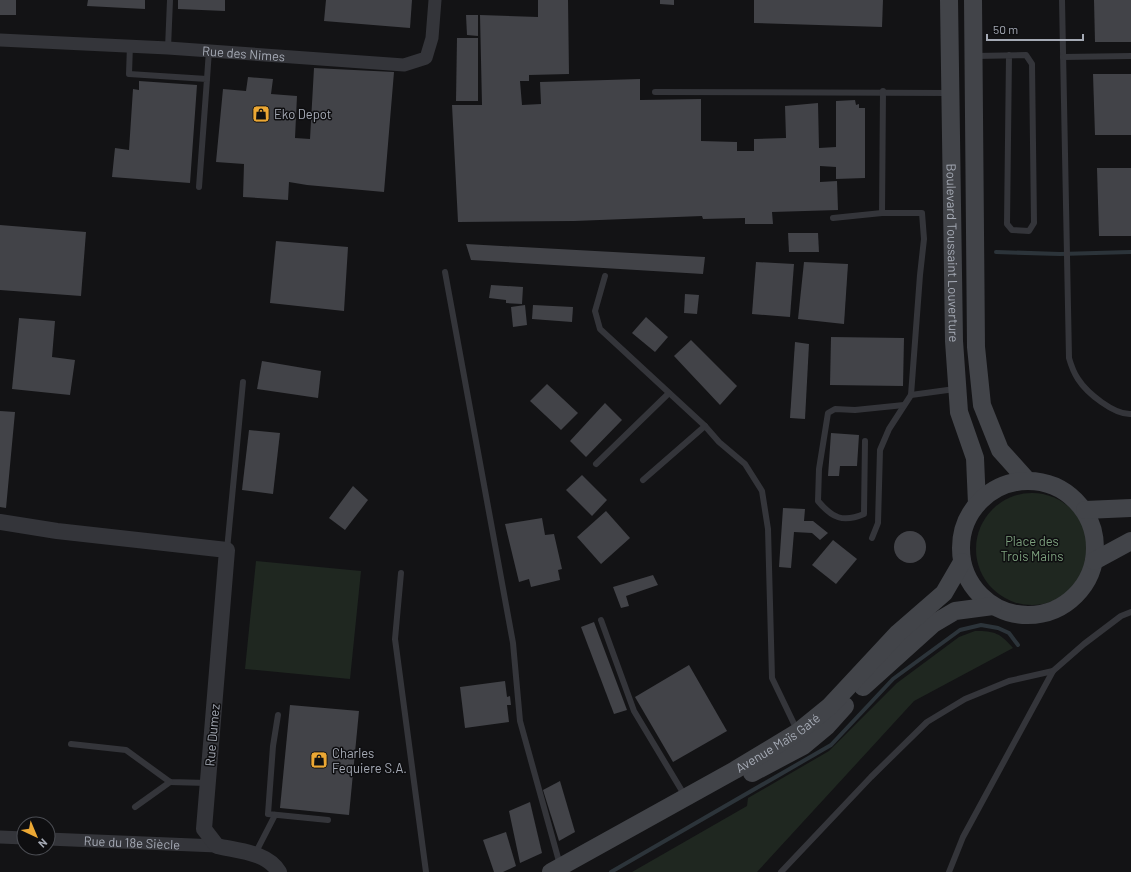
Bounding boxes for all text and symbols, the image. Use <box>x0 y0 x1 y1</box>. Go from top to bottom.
scale bar <box>987 16 1083 42</box>
text: 50 m <box>993 22 1018 36</box>
street label: Rue des Nimes <box>202 42 286 64</box>
shop icon: Eko Depot <box>251 104 271 124</box>
place label: Eko Depot <box>274 106 332 122</box>
street label: Boulevard Toussaint Louverture <box>943 163 962 343</box>
park label: Place des Trois Mains <box>1000 533 1064 564</box>
street label: Rue Dumez <box>201 703 223 767</box>
street label: Avenue Maïs Gaté <box>732 709 823 776</box>
place label: Charles Fequiere S.A. <box>332 745 407 776</box>
shop icon: Charles Fequiere S.A. <box>309 750 329 770</box>
north arrow <box>16 816 56 856</box>
street label: Rue du 18e Siècle <box>83 832 181 852</box>
text: N <box>36 836 50 851</box>

